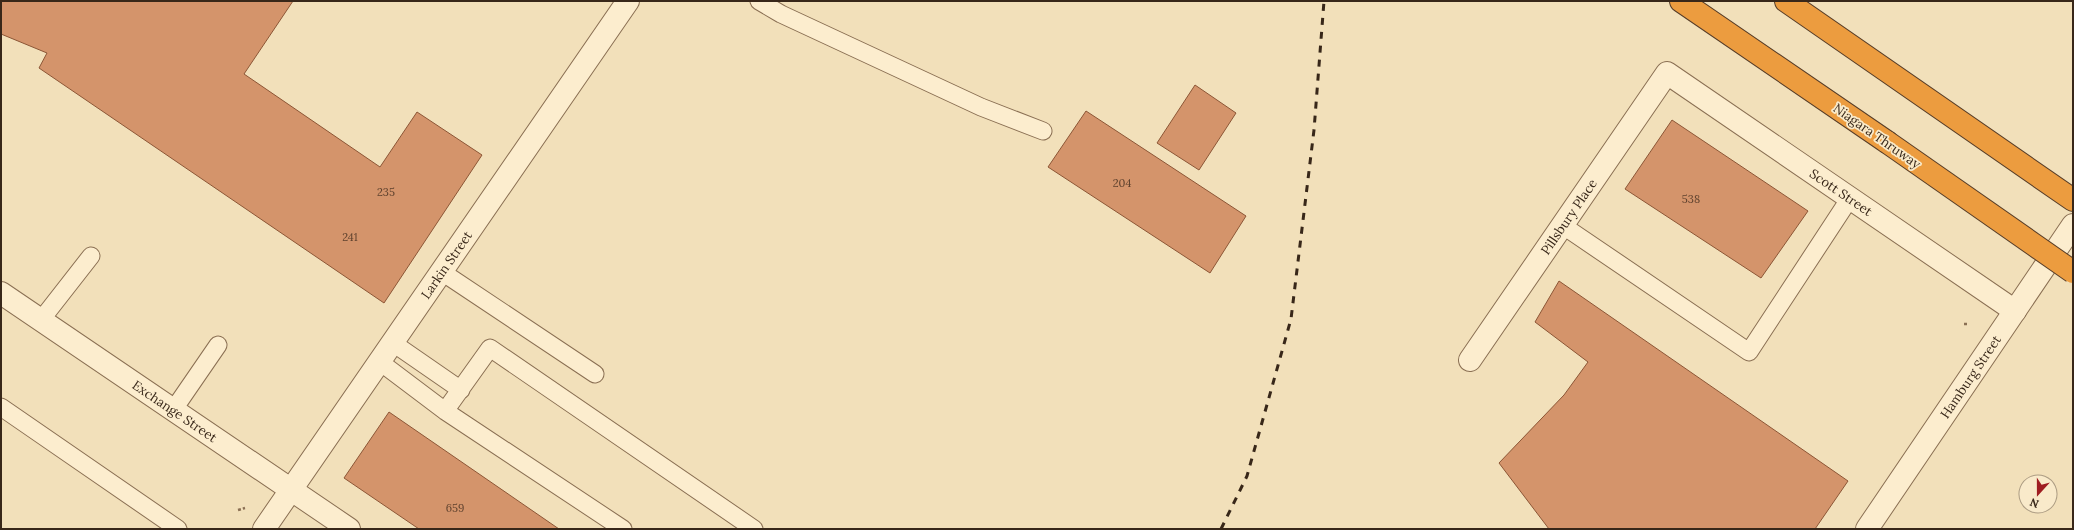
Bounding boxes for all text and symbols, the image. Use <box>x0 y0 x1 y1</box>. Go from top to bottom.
street label: Niagara Thruway <box>1830 100 1924 173</box>
street label: Scott Street <box>1806 165 1876 219</box>
street label: Pillsbury Place <box>1537 175 1600 258</box>
house number: 204 <box>1113 176 1131 190</box>
house number: 235 <box>377 185 395 199</box>
house number: 538 <box>1682 192 1700 206</box>
street label: Larkin Street <box>417 227 476 302</box>
house number: 241 <box>342 230 358 244</box>
street label: Hamburg Street <box>1936 332 2004 422</box>
street label: Exchange Street <box>129 376 220 446</box>
north arrow <box>2018 474 2058 514</box>
text: N <box>2027 495 2041 511</box>
house number: 659 <box>446 501 464 515</box>

